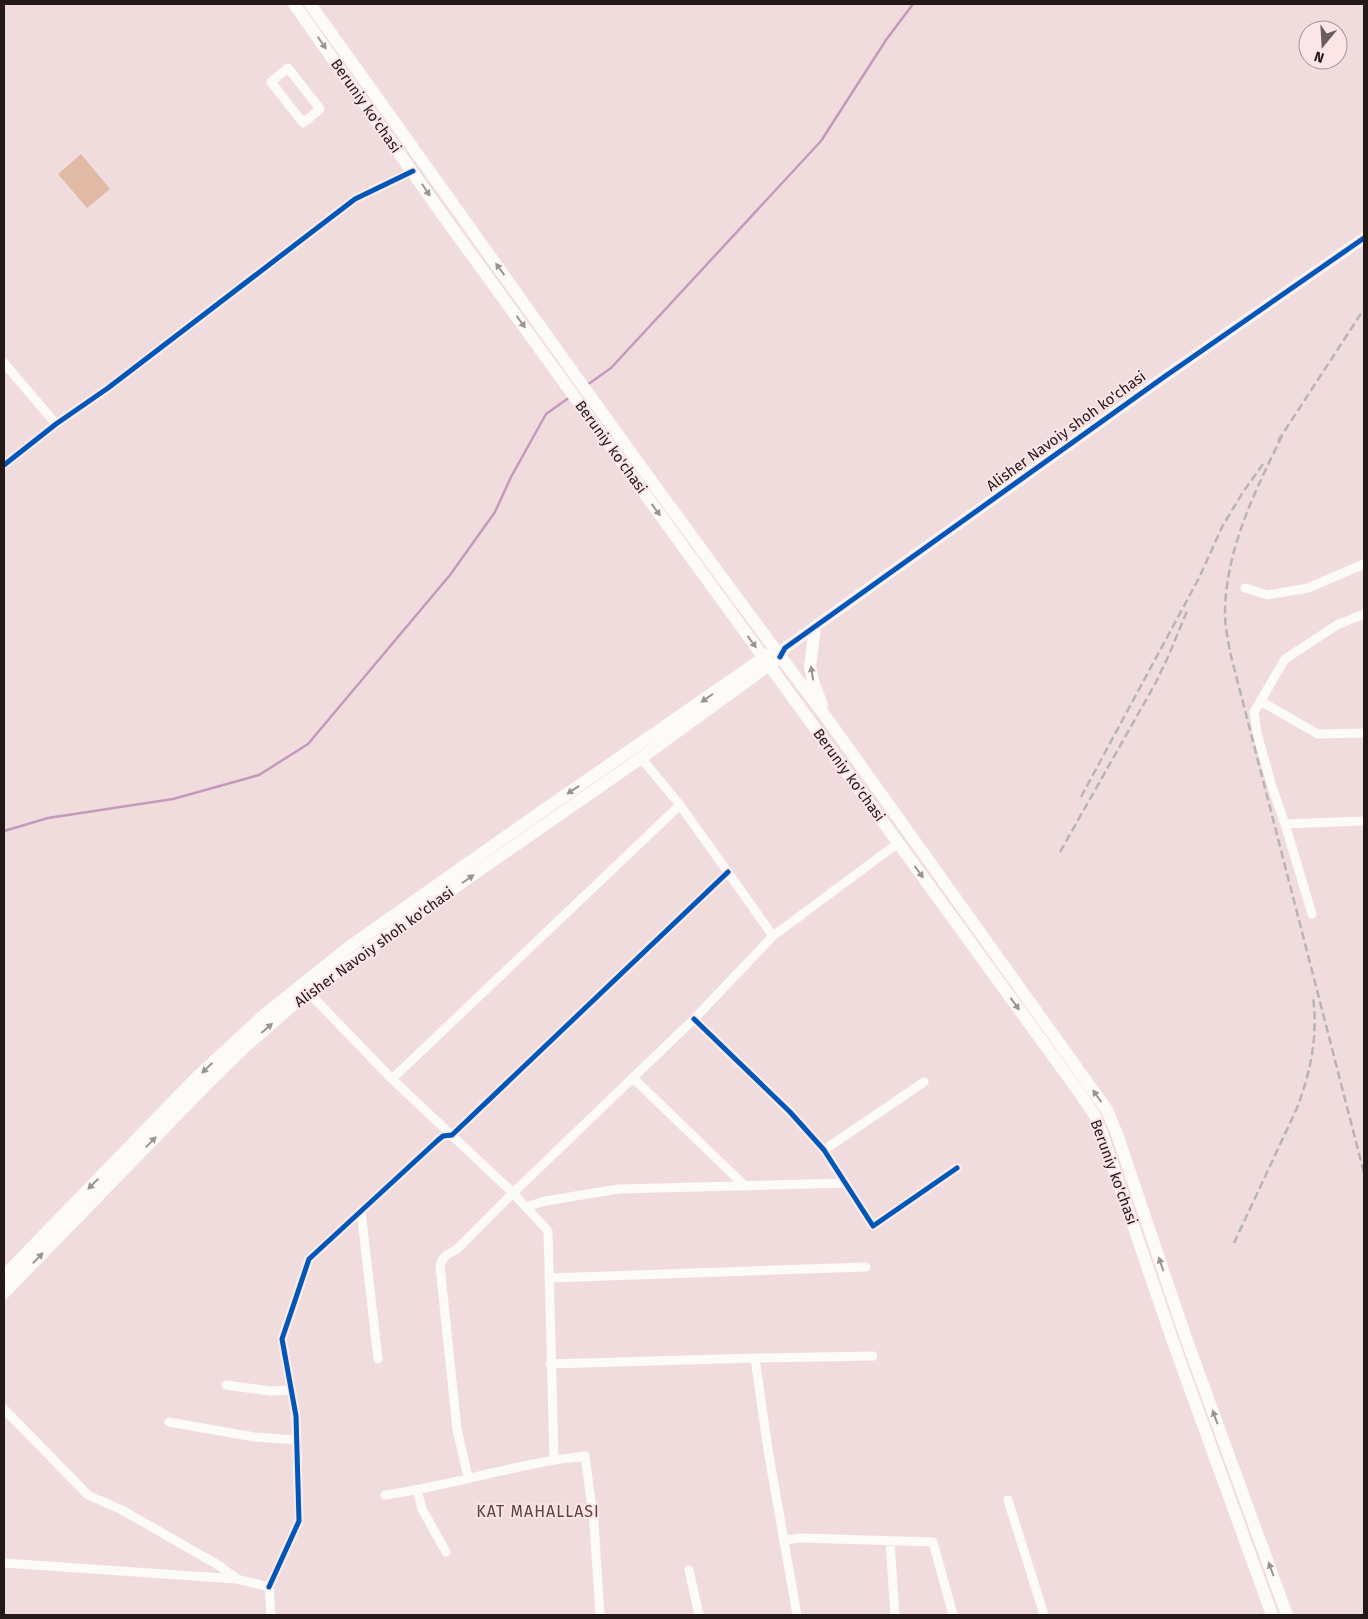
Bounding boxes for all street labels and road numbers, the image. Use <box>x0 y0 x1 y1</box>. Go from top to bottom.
street label: Beruniy ko'chasi <box>327 56 405 156</box>
street label: Alisher Navoiy shoh ko'chasi <box>983 367 1149 495</box>
street label: Beruniy ko'chasi <box>571 397 651 497</box>
street label: Beruniy ko'chasi <box>809 725 889 825</box>
street label: Alisher Navoiy shoh ko'chasi <box>291 883 457 1011</box>
street label: Beruniy ko'chasi <box>1087 1117 1141 1227</box>

